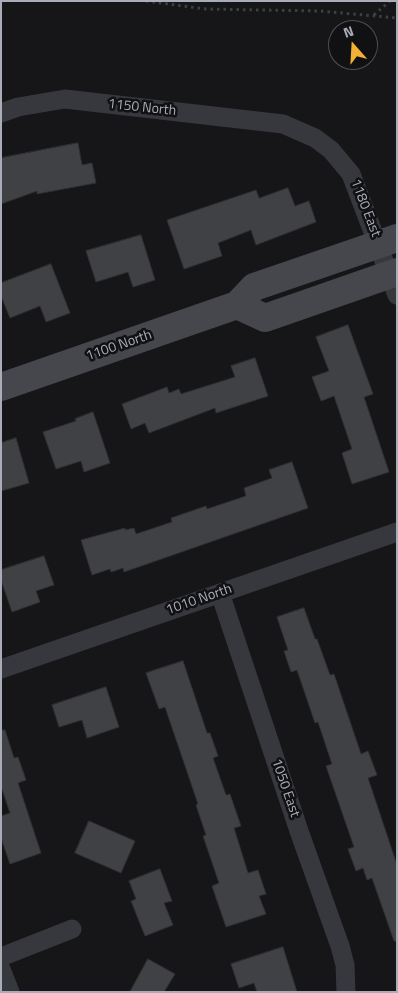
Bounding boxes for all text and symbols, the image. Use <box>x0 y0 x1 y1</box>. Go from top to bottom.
north arrow <box>328 20 378 70</box>
text: N <box>340 20 356 43</box>
street label: 1150 North <box>107 96 177 120</box>
street label: 1180 East <box>346 177 384 239</box>
street label: 1100 North <box>84 327 154 365</box>
street label: 1010 North <box>164 581 234 619</box>
street label: 1050 East <box>267 757 303 819</box>

